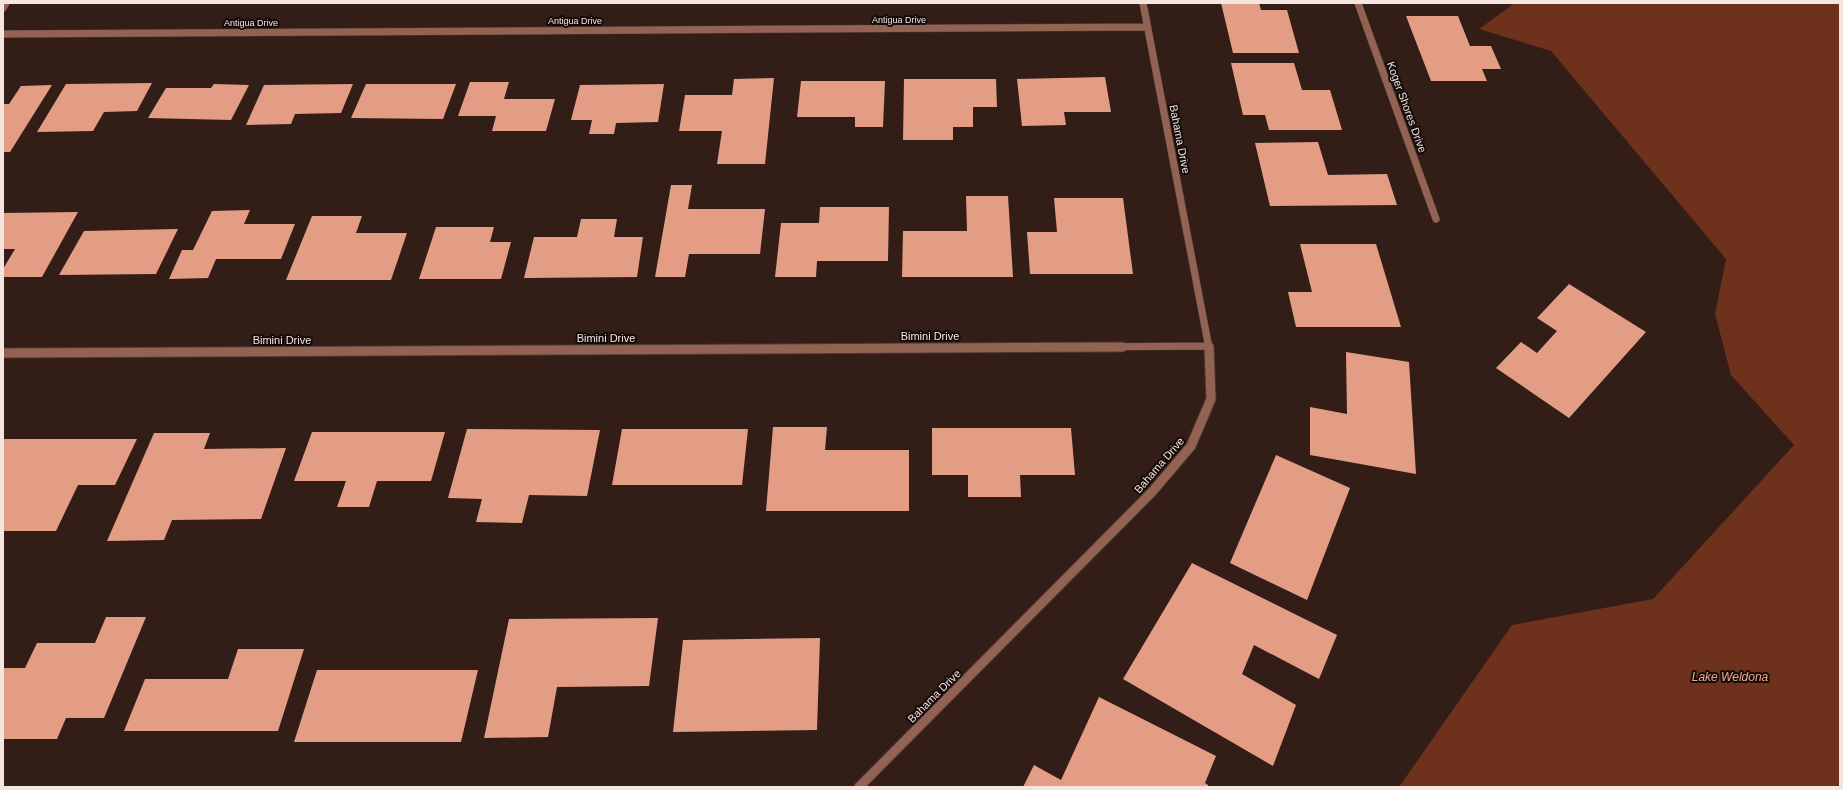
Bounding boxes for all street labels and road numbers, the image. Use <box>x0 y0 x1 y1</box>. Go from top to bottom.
street label: Antigua Drive <box>872 15 926 25</box>
street label: Antigua Drive <box>548 16 602 26</box>
street label: Antigua Drive <box>224 18 278 28</box>
street label: Koger Shores Drive <box>1385 60 1429 154</box>
street label: Bahama Drive <box>1167 104 1193 174</box>
street label: Bimini Drive <box>901 330 959 342</box>
street label: Bimini Drive <box>577 332 635 344</box>
street label: Bimini Drive <box>253 334 311 346</box>
street label: Bahama Drive <box>1132 435 1186 495</box>
street label: Bahama Drive <box>905 667 963 725</box>

